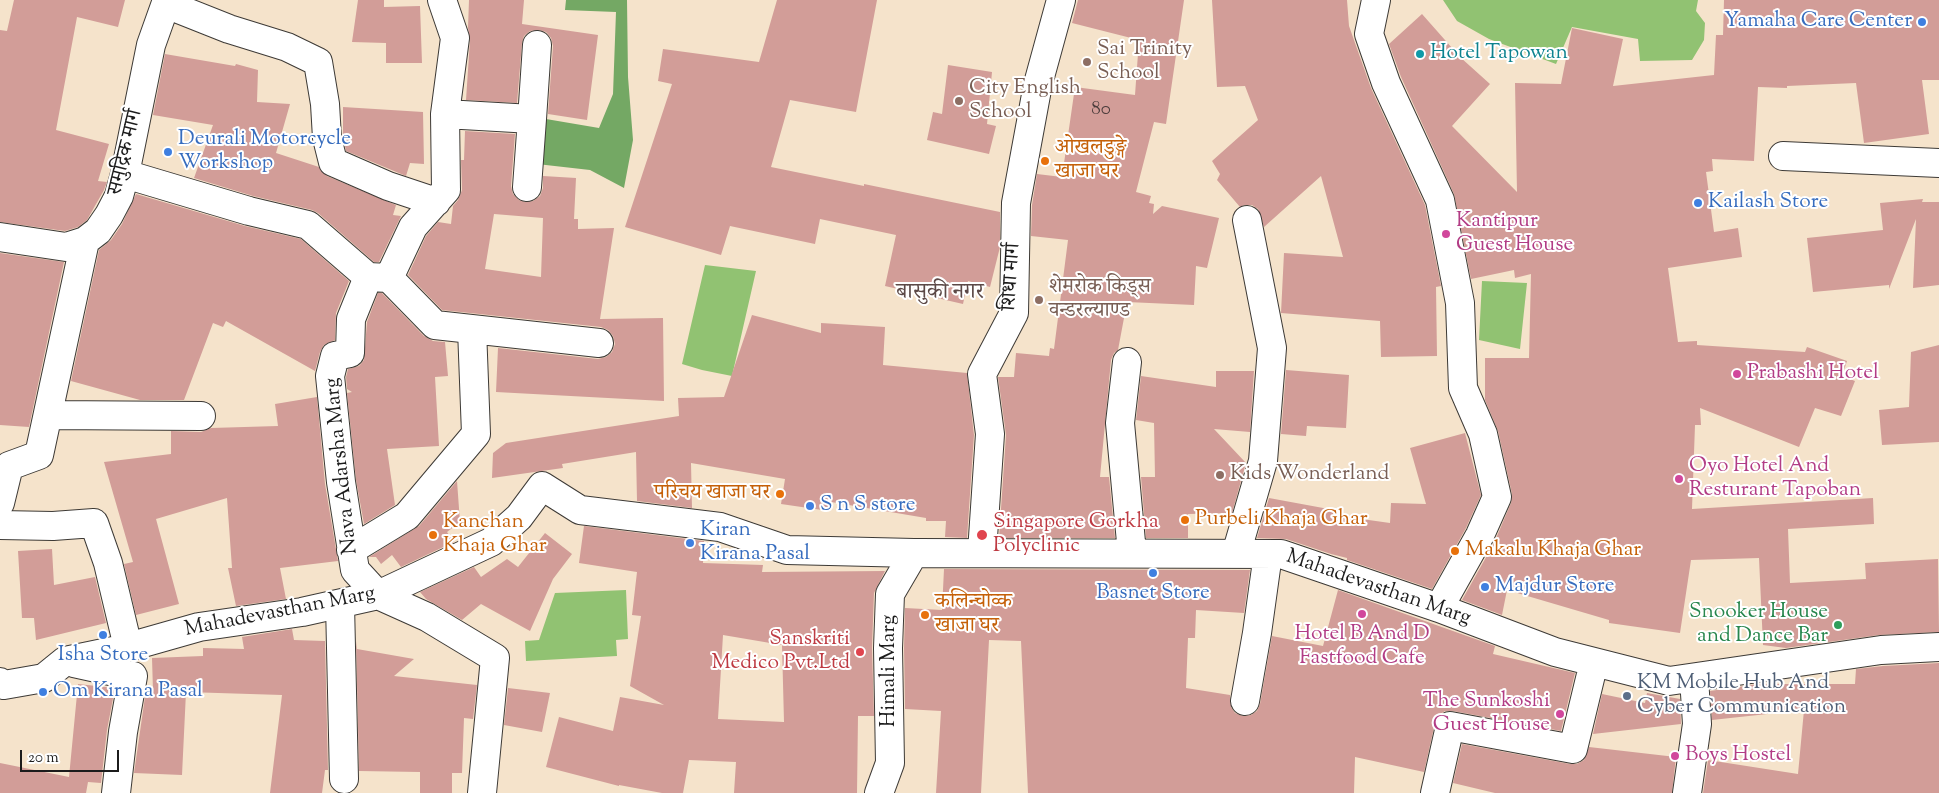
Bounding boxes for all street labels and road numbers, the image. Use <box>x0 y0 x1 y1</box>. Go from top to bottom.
street label: समुद्रिक मार्ग <box>104 108 150 198</box>
street label: शिधा मार्ग <box>998 242 1028 312</box>
street label: Nava Adarsha Marg <box>321 376 365 556</box>
street label: Mahadevasthan Marg <box>1282 546 1474 632</box>
street label: Mahadevasthan Marg <box>183 582 377 644</box>
street label: Himali Marg <box>877 615 903 727</box>

